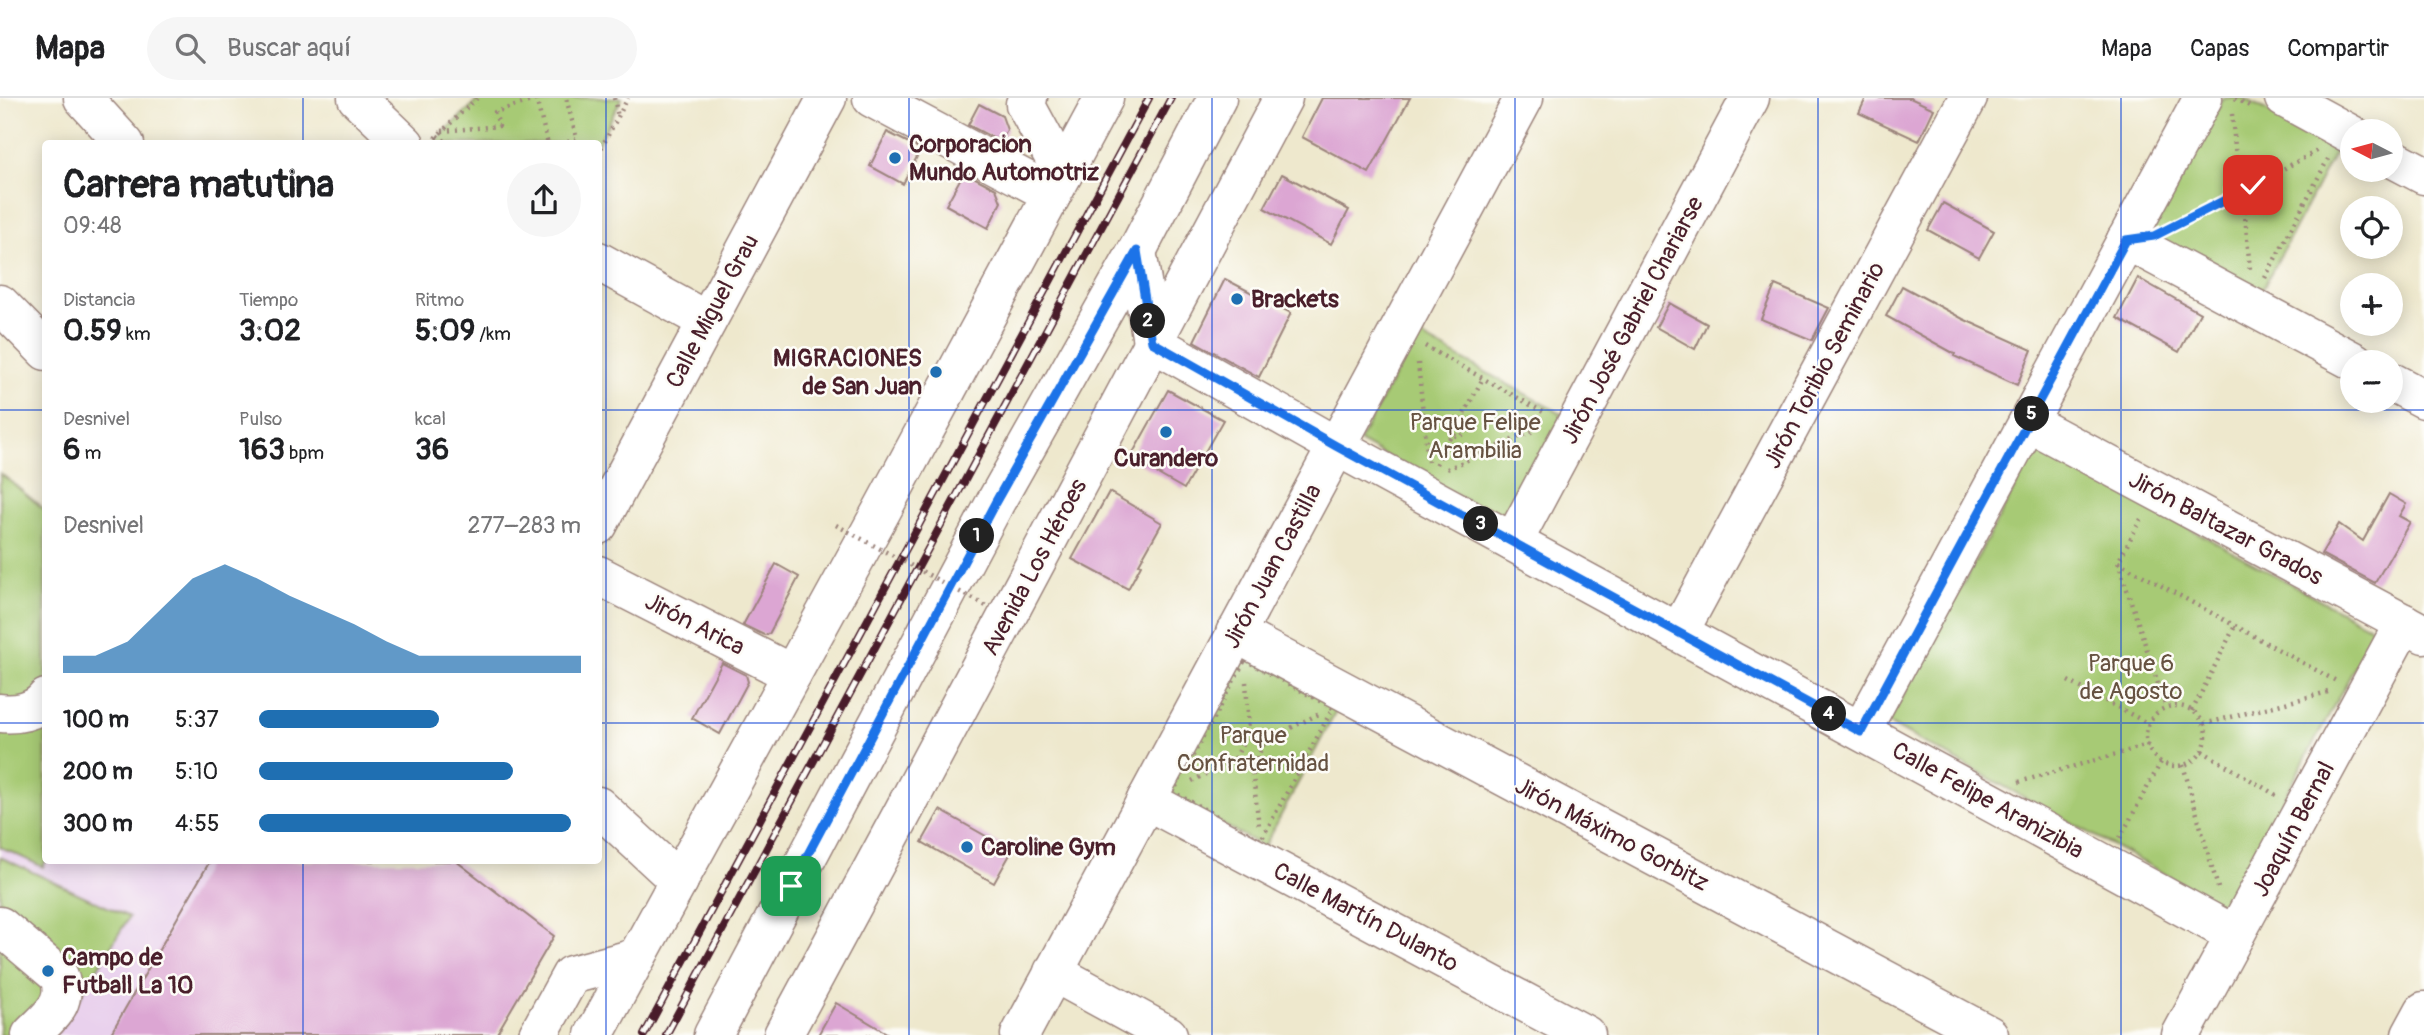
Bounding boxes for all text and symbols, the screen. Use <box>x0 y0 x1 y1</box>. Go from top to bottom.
search box <box>147 17 637 80</box>
text: Mapa <box>35 28 105 69</box>
icon: search <box>171 29 209 67</box>
text: Buscar aquí <box>227 32 351 64</box>
text: Mapa <box>2101 34 2152 63</box>
text: Capas <box>2190 34 2249 63</box>
text: Compartir <box>2287 34 2389 63</box>
north arrow <box>2340 119 2403 182</box>
map controls <box>2340 119 2403 413</box>
place label: Corporacion Mundo Automotriz <box>909 130 1100 187</box>
marker: Corporacion Mundo Automotriz <box>887 150 903 166</box>
pin <box>2223 155 2283 215</box>
text: Carrera matutina <box>63 161 334 209</box>
button: share <box>507 163 581 237</box>
icon: check <box>2234 166 2272 204</box>
street label: Jirón José Gabriel Chariarse <box>1555 191 1710 449</box>
button: locate <box>2340 196 2403 259</box>
text: 09:48 <box>63 211 122 240</box>
street label: Calle Miguel Grau <box>660 229 765 393</box>
street label: Jirón Toribio Seminario <box>1758 257 1891 473</box>
button: + <box>2340 273 2403 336</box>
place label: Brackets <box>1251 285 1339 314</box>
text: Distancia <box>63 288 135 312</box>
text: Tiempo <box>239 288 298 312</box>
text: Ritmo <box>415 288 464 312</box>
marker: Brackets <box>1229 291 1245 307</box>
pin: 2 <box>1130 304 1166 339</box>
text: 2 <box>1142 308 1153 332</box>
text: 0.59 <box>63 312 122 349</box>
text: 3:02 <box>239 312 301 349</box>
text: 5:09 <box>415 312 475 349</box>
text: km <box>122 322 151 346</box>
text: /km <box>475 322 511 346</box>
place label: MIGRACIONES de San Juan <box>773 344 922 401</box>
button: − <box>2340 350 2403 413</box>
marker: MIGRACIONES de San Juan <box>928 364 944 380</box>
pin: 5 <box>2014 396 2050 432</box>
text: 5 <box>2026 401 2037 425</box>
text: Desnivel <box>63 407 130 431</box>
text: Pulso <box>239 407 282 431</box>
text: kcal <box>415 407 446 431</box>
park label: Parque Felipe Arambilia <box>1409 408 1541 465</box>
marker: Curandero <box>1158 424 1174 440</box>
text: 6 <box>63 431 80 468</box>
text: 163 <box>239 431 285 468</box>
text: 36 <box>415 431 449 468</box>
text: m <box>80 441 101 465</box>
text: bpm <box>285 441 324 465</box>
place label: Curandero <box>1114 444 1218 473</box>
street label: Jirón Baltazar Grados <box>2124 465 2328 592</box>
street label: Avenida Los Héroes <box>976 474 1093 661</box>
street label: Jirón Juan Castilla <box>1217 479 1328 654</box>
pin: 3 <box>1464 506 1498 542</box>
text: Desnivel <box>63 511 144 540</box>
text: 277–283 m <box>468 511 581 540</box>
text: 3 <box>1475 511 1486 535</box>
pin: 1 <box>960 518 995 554</box>
text: 1 <box>973 523 980 547</box>
street label: Jirón Arica <box>640 587 749 662</box>
park label: Parque 6 de Agosto <box>2080 649 2183 706</box>
pin: 4 <box>1812 696 1846 732</box>
text: 4 <box>1823 701 1834 725</box>
text: 100 m <box>63 705 129 734</box>
text: 5:37 <box>175 705 219 734</box>
park label: Parque Confraternidad <box>1177 721 1329 778</box>
street label: Calle Felipe Aranizibia <box>1887 736 2089 865</box>
text: 200 m <box>63 757 133 786</box>
text: 5:10 <box>175 757 218 786</box>
street label: Joaquín Bernal <box>2246 757 2341 902</box>
street label: Jirón Máximo Gorbitz <box>1510 771 1714 898</box>
text: 300 m <box>63 809 133 838</box>
text: 4:55 <box>175 809 219 838</box>
place label: Caroline Gym <box>981 833 1116 862</box>
marker: Caroline Gym <box>959 839 975 855</box>
pin <box>761 856 821 916</box>
street label: Calle Martín Dulanto <box>1268 856 1463 978</box>
icon: arrive <box>772 867 810 905</box>
place label: Campo de Futball La 10 <box>62 943 193 1000</box>
marker: Campo de Futball La 10 <box>40 963 56 979</box>

